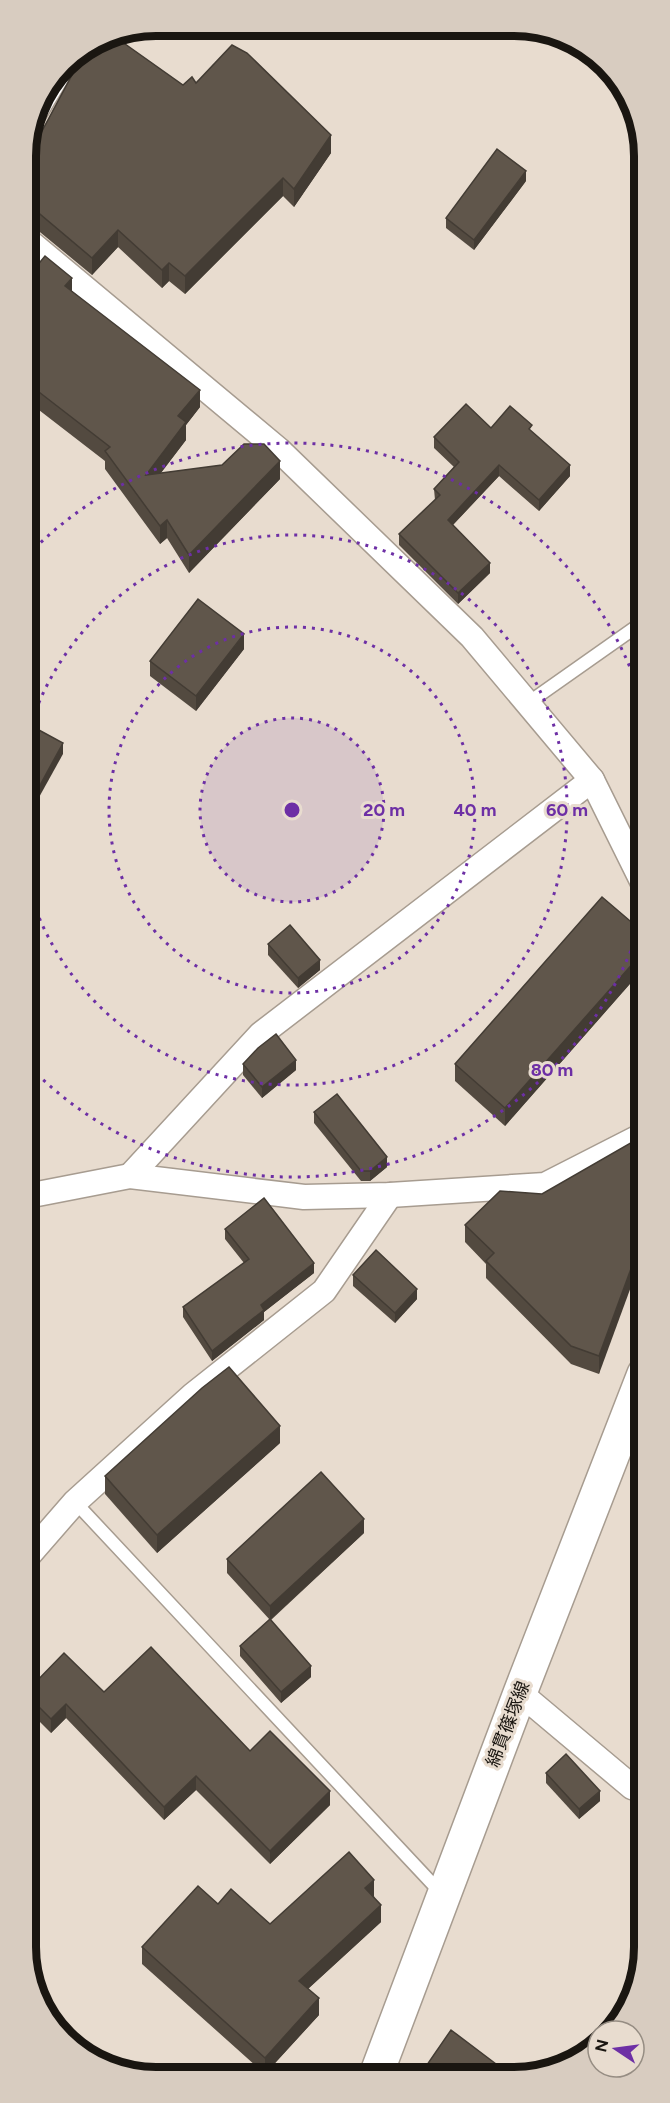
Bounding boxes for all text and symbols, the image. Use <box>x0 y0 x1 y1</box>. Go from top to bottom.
text: 20 m <box>363 799 405 821</box>
text: 40 m <box>453 799 497 821</box>
text: 60 m <box>546 799 588 821</box>
centre of rings <box>282 800 302 820</box>
text: 80 m <box>531 1059 573 1081</box>
street label: 綿貫篠塚線 <box>482 1678 534 1770</box>
north arrow <box>586 2019 646 2079</box>
text: N <box>591 2038 613 2054</box>

